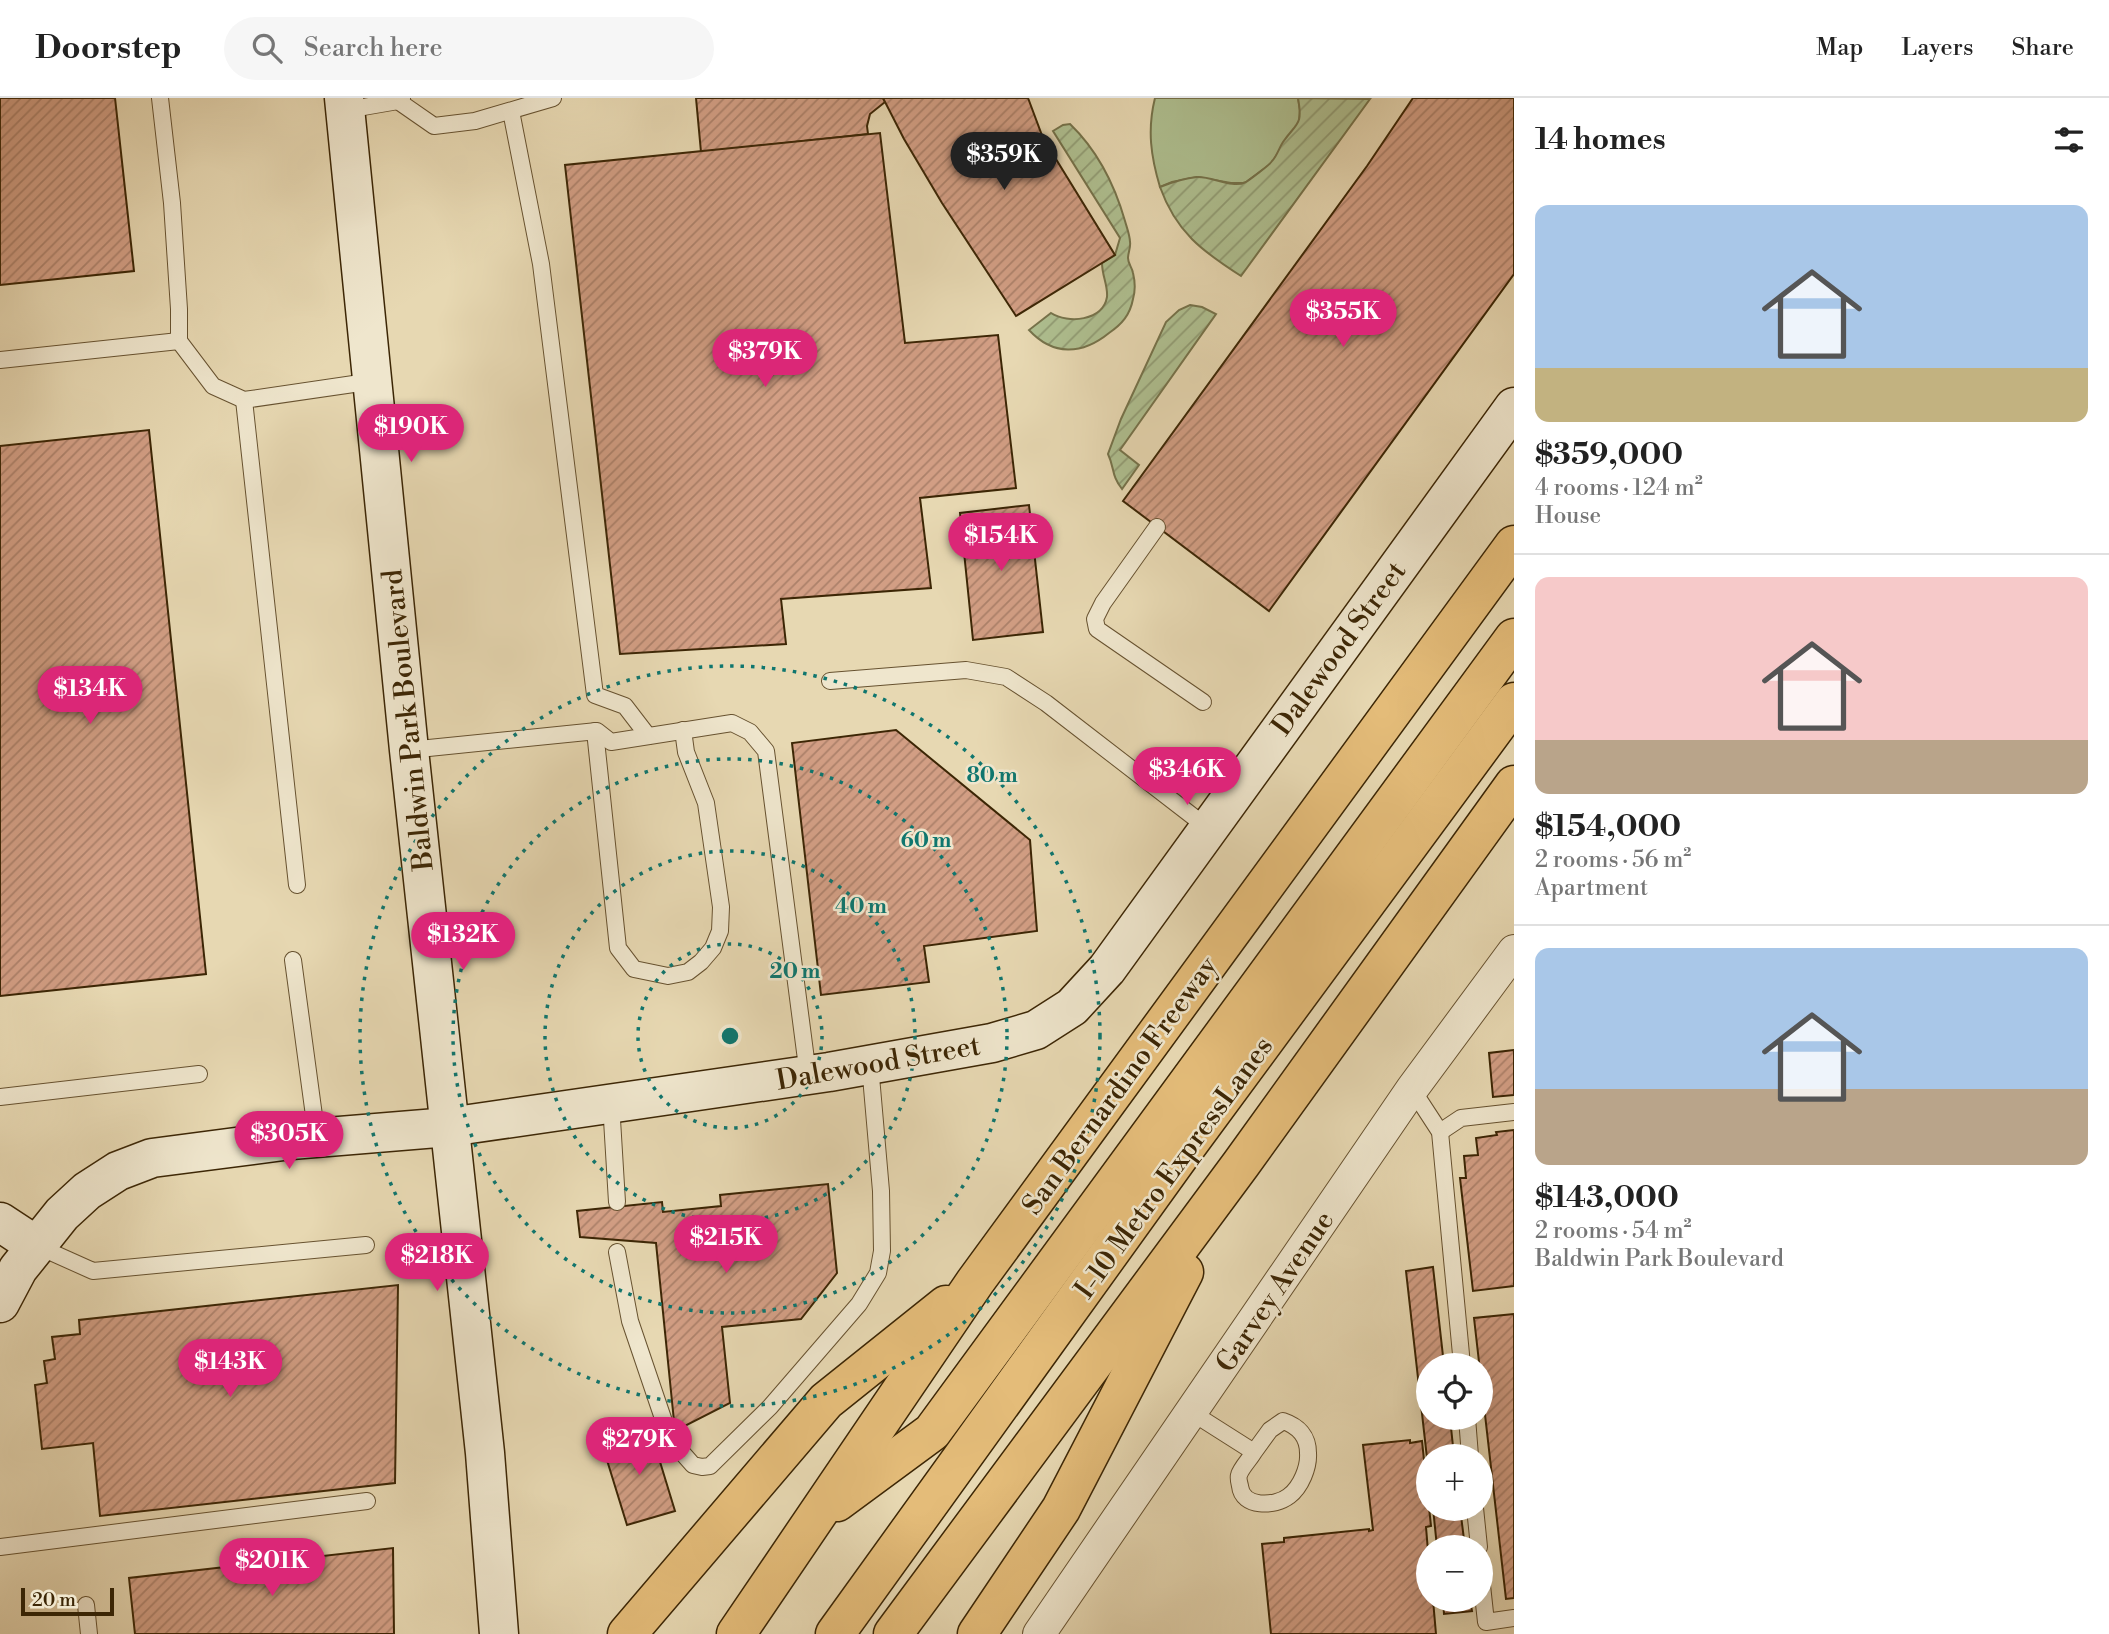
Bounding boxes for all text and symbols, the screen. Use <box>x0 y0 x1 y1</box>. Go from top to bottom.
search box <box>224 17 714 80</box>
text: Doorstep <box>35 28 182 69</box>
icon: search <box>248 29 286 67</box>
text: Search here <box>304 32 443 64</box>
text: Map <box>1816 33 1863 63</box>
text: Layers <box>1901 33 1973 63</box>
text: Share <box>2011 33 2074 63</box>
text: 14 homes <box>1535 121 1666 159</box>
icon: filters <box>2050 121 2088 159</box>
pin: $359K <box>955 132 1053 192</box>
text: $359K <box>967 141 1041 169</box>
icon: home <box>1749 251 1875 377</box>
pin: $355K <box>1294 289 1392 349</box>
text: $355K <box>1306 298 1380 326</box>
pin: $379K <box>716 330 814 389</box>
text: $379K <box>728 338 802 366</box>
pin: $190K <box>362 404 460 464</box>
text: $190K <box>374 413 448 441</box>
text: $359,000 <box>1535 436 1683 474</box>
text: 4 rooms · 124 m² <box>1535 474 1703 502</box>
text: House <box>1535 502 1601 530</box>
pin: $154K <box>952 514 1050 573</box>
text: $154K <box>964 522 1038 550</box>
street label: Dalewood Street <box>1264 555 1414 743</box>
street label: Baldwin Park Boulevard <box>375 567 442 873</box>
icon: home <box>1749 623 1875 749</box>
pin: $134K <box>41 666 139 726</box>
text: $134K <box>54 675 126 703</box>
pin: $346K <box>1138 748 1236 807</box>
text: $346K <box>1149 756 1225 784</box>
text: 80 m <box>966 763 1018 789</box>
text: $154,000 <box>1535 808 1681 846</box>
text: 60 m <box>901 828 951 854</box>
text: 2 rooms · 56 m² <box>1535 846 1691 874</box>
text: Apartment <box>1535 874 1648 902</box>
text: 40 m <box>835 894 887 920</box>
pin: $132K <box>414 912 512 972</box>
text: $132K <box>427 921 499 949</box>
street label: San Bernardino Freeway <box>1015 950 1226 1222</box>
text: 20 m <box>770 959 820 985</box>
icon: home <box>1749 994 1875 1120</box>
centre of rings <box>718 1024 742 1048</box>
street label: Dalewood Street <box>774 1028 983 1099</box>
street label: I-10 Metro ExpressLanes <box>1067 1030 1281 1306</box>
pin: $305K <box>240 1112 338 1171</box>
text: $305K <box>250 1120 328 1148</box>
text: $143,000 <box>1535 1179 1679 1217</box>
street label: Garvey Avenue <box>1208 1204 1342 1379</box>
pin: $215K <box>677 1216 775 1275</box>
text: 2 rooms · 54 m² <box>1535 1217 1692 1245</box>
text: $215K <box>690 1224 762 1252</box>
pin: $218K <box>388 1234 486 1293</box>
text: $218K <box>401 1242 473 1270</box>
text: Baldwin Park Boulevard <box>1535 1245 1784 1273</box>
pin: $143K <box>181 1340 279 1399</box>
text: $143K <box>194 1348 266 1376</box>
map controls <box>1416 1353 1493 1612</box>
button: locate <box>1416 1353 1493 1430</box>
pin: $279K <box>590 1418 688 1477</box>
text: $279K <box>602 1426 676 1454</box>
button: + <box>1416 1444 1493 1521</box>
button: − <box>1416 1535 1493 1612</box>
pin: $201K <box>223 1538 321 1598</box>
text: $201K <box>235 1547 309 1575</box>
scale bar <box>21 1585 114 1617</box>
text: 20 m <box>32 1588 76 1612</box>

